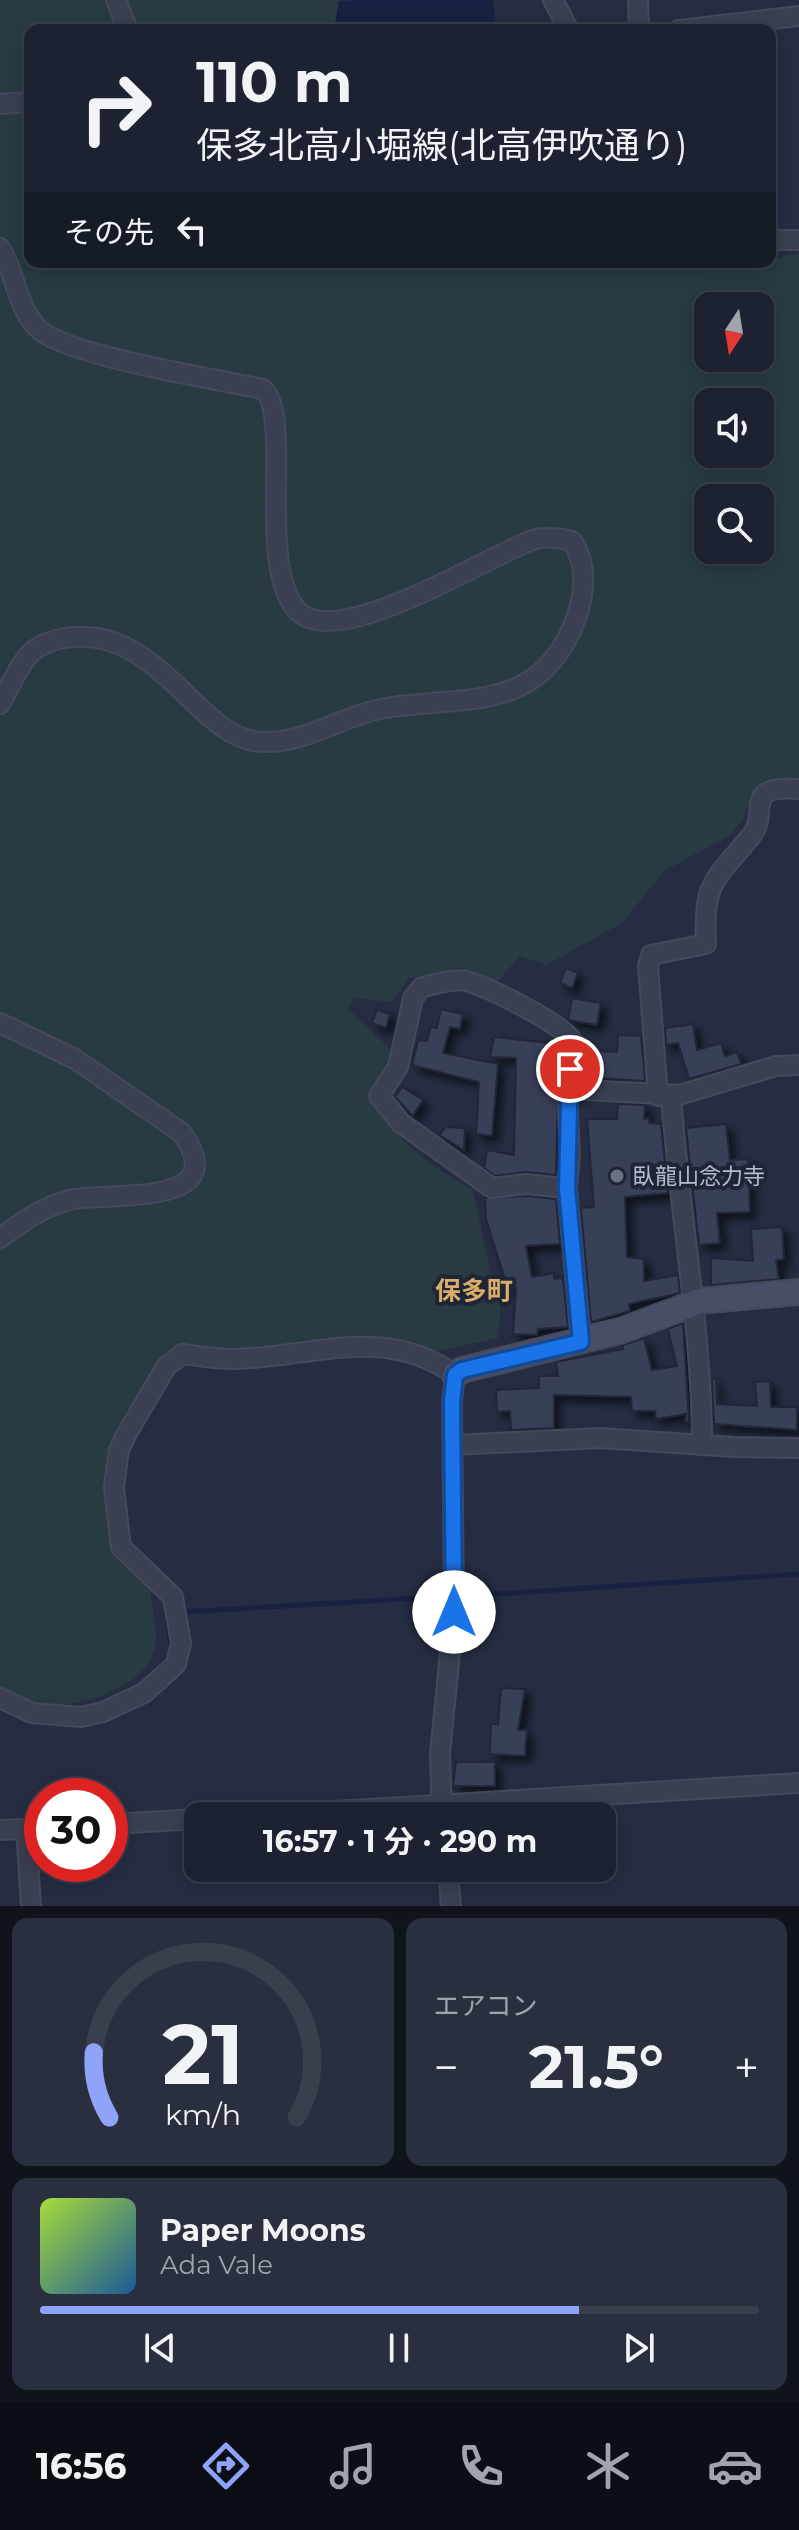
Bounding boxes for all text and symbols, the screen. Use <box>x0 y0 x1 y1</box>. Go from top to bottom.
text: 110 m <box>196 48 353 116</box>
icon: right <box>64 56 168 160</box>
text: 保多北高小堀線(北高伊吹通り) <box>196 123 688 167</box>
icon: left <box>170 208 214 252</box>
text: その先 <box>64 214 154 251</box>
north arrow <box>694 292 774 372</box>
map controls <box>694 292 774 564</box>
button: sound <box>694 388 774 468</box>
button: search <box>694 484 774 564</box>
pin <box>536 1035 604 1103</box>
icon: arrive <box>548 1047 592 1091</box>
place label: 臥龍山念力寺 <box>633 1163 765 1190</box>
marker: 臥龍山念力寺 <box>608 1167 626 1185</box>
district label: 保多町 <box>435 1275 513 1307</box>
position arrow <box>412 1570 496 1654</box>
speed limit sign: 30 <box>24 1778 128 1882</box>
text: 16:57 · 1 分 · 290 m <box>263 1823 537 1860</box>
text: エアコン <box>434 1990 538 2022</box>
text: 21 <box>162 2003 244 2105</box>
text: 21.5° <box>529 2030 664 2103</box>
text: − <box>434 2040 459 2094</box>
text: + <box>734 2040 759 2094</box>
text: km/h <box>165 2097 241 2132</box>
text: Paper Moons <box>160 2212 366 2249</box>
text: Ada Vale <box>160 2249 273 2281</box>
icon: previous <box>138 2326 182 2370</box>
icon: pause <box>377 2326 421 2370</box>
icon: next <box>617 2326 661 2370</box>
icon: directions <box>198 2438 254 2494</box>
icon: music <box>325 2438 381 2494</box>
icon: phone <box>453 2438 509 2494</box>
icon: climate <box>580 2438 636 2494</box>
icon: car <box>707 2438 763 2494</box>
text: 16:56 <box>36 2444 127 2488</box>

